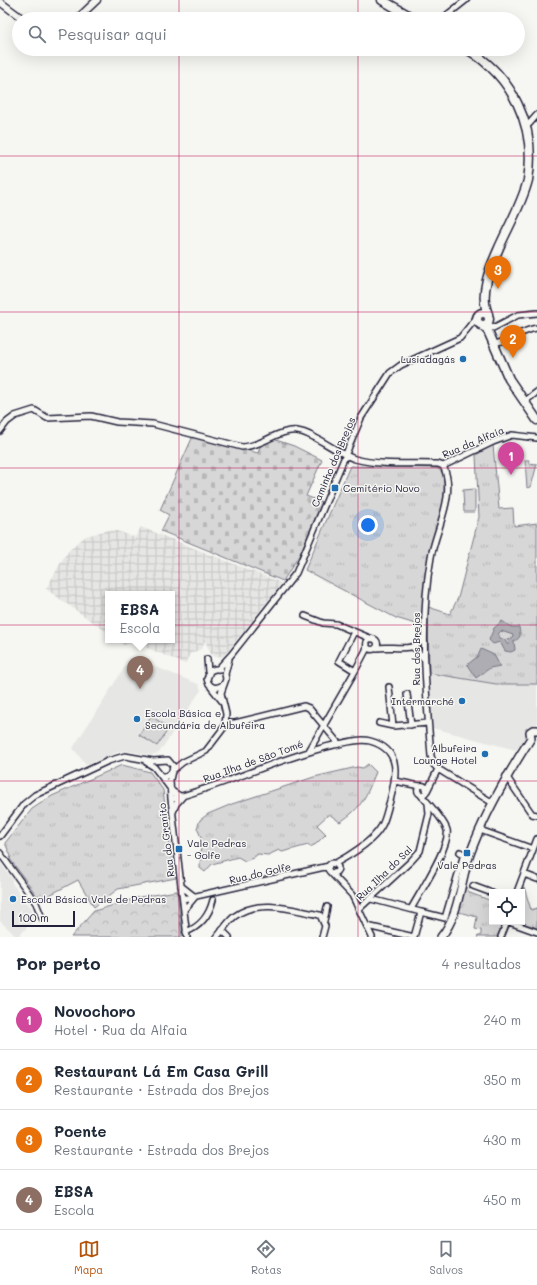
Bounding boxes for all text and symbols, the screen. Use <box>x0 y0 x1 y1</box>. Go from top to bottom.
search box <box>12 12 525 56</box>
icon: search <box>26 23 48 45</box>
text: Pesquisar aqui <box>58 24 167 44</box>
pin: 3 <box>485 256 511 289</box>
pin: 2 <box>500 325 526 358</box>
place label: Lusiadagás <box>401 352 455 366</box>
marker: Lusiadagás <box>458 354 468 364</box>
street label: Caminho dos Brejos <box>308 415 358 509</box>
street label: Rua da Alfaia <box>440 423 506 461</box>
pin: 1 <box>498 442 524 475</box>
place label: Cemitério Novo <box>343 481 420 495</box>
marker: Cemitério Novo <box>330 483 340 493</box>
your location <box>358 515 378 535</box>
popup <box>105 591 175 643</box>
text: EBSA <box>120 599 159 619</box>
street label: Rua dos Brejos <box>409 612 423 686</box>
text: Escola <box>120 619 160 636</box>
pin: 4 <box>127 656 153 689</box>
place label: Intermarché <box>392 694 454 708</box>
marker: Intermarché <box>457 696 467 706</box>
place label: Escola Básica e Secundária de Albufeira <box>145 706 265 732</box>
marker: Escola Básica e Secundária de Albufeira <box>132 714 142 724</box>
street label: Rua Ilha de São Tomé <box>201 736 305 786</box>
place label: Albufeira Lounge Hotel <box>413 741 477 767</box>
marker: Albufeira Lounge Hotel <box>480 749 490 759</box>
street label: Rua do Granito <box>155 802 177 878</box>
place label: Vale Pedras - Golfe <box>187 836 246 862</box>
street label: Rua Ilha do Sal <box>353 843 415 903</box>
marker: Vale Pedras - Golfe <box>174 844 184 854</box>
marker: Vale Pedras <box>462 848 472 858</box>
place label: Vale Pedras <box>437 858 497 872</box>
street label: Rua do Golfe <box>228 859 292 887</box>
map controls <box>489 889 525 925</box>
button: locate <box>489 889 525 925</box>
place label: Escola Básica Vale de Pedras <box>21 892 166 906</box>
marker: Escola Básica Vale de Pedras <box>8 894 18 904</box>
scale bar <box>12 909 75 928</box>
text: 100 m <box>18 910 49 925</box>
text: Por perto <box>16 952 100 974</box>
text: 4 resultados <box>442 955 521 972</box>
text: Novochoro <box>54 1001 135 1021</box>
text: 1 <box>26 1011 32 1028</box>
text: 240 m <box>484 1011 521 1028</box>
text: Hotel · Rua da Alfaia <box>54 1021 188 1038</box>
text: Restaurant Lá Em Casa Grill <box>54 1061 268 1081</box>
text: 2 <box>25 1071 33 1088</box>
text: 350 m <box>483 1071 521 1088</box>
text: Restaurante · Estrada dos Brejos <box>54 1081 269 1098</box>
text: Poente <box>54 1121 107 1141</box>
text: 3 <box>25 1131 33 1148</box>
text: 430 m <box>483 1131 521 1148</box>
text: Restaurante · Estrada dos Brejos <box>54 1141 269 1158</box>
text: EBSA <box>54 1181 94 1201</box>
text: 4 <box>25 1191 33 1208</box>
text: 450 m <box>483 1191 521 1208</box>
text: Escola <box>54 1201 94 1218</box>
tab: Mapa <box>74 1238 103 1277</box>
tab: Rotas <box>251 1238 282 1277</box>
tab: Salvos <box>430 1238 463 1277</box>

